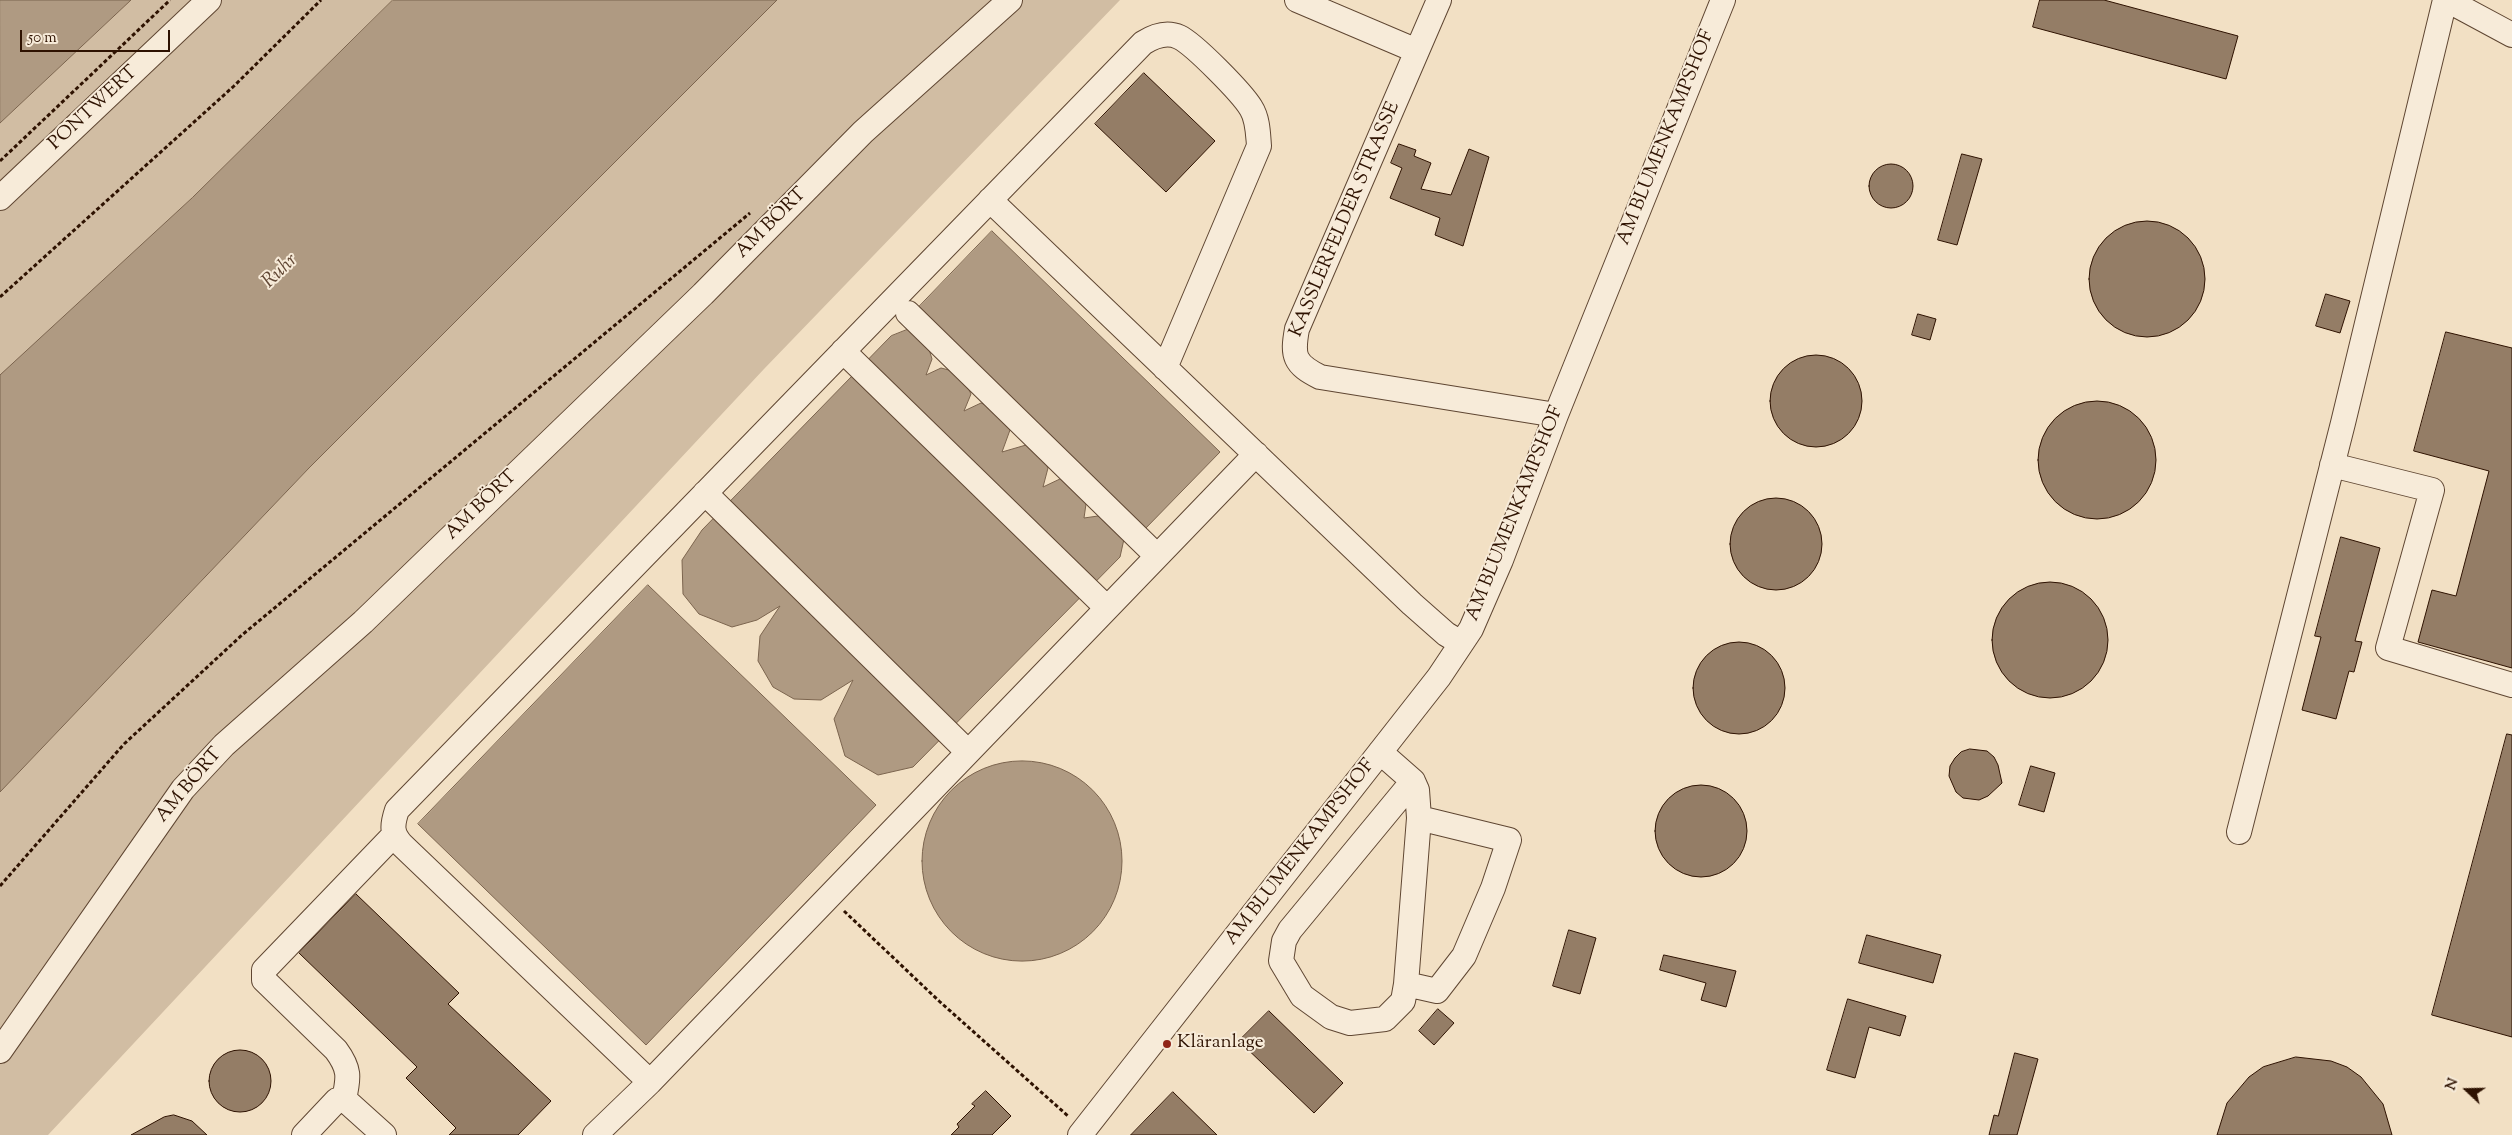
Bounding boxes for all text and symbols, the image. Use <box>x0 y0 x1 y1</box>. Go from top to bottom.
scale bar <box>22 20 172 52</box>
street label: AM BLUMENKAMPSHOF <box>1613 27 1721 249</box>
text: 50 m <box>28 28 57 49</box>
street label: PONTWERT <box>45 62 143 156</box>
street label: KASSLERFELDER STRASSE <box>1286 99 1406 341</box>
street label: AM BÖRT <box>732 184 812 264</box>
water label: Ruhr <box>258 250 304 294</box>
street label: AM BLUMENKAMPSHOF <box>1462 403 1570 625</box>
street label: AM BÖRT <box>442 466 522 546</box>
street label: AM BÖRT <box>152 744 228 828</box>
street label: AM BLUMENKAMPSHOF <box>1221 755 1381 951</box>
place label: Kläranlage <box>1177 1033 1263 1055</box>
marker: Kläranlage <box>1161 1038 1173 1050</box>
north arrow <box>2442 1065 2492 1115</box>
text: N <box>2442 1076 2464 1093</box>

